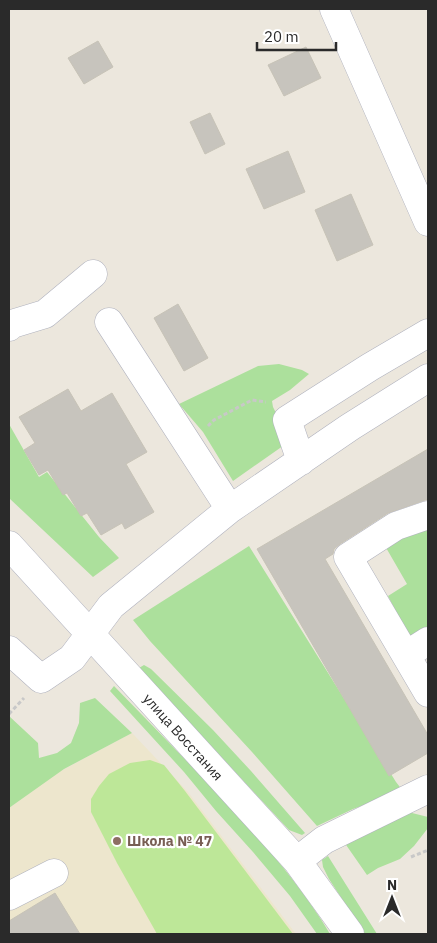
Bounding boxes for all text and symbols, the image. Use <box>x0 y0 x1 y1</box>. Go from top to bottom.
scale bar <box>257 20 336 52</box>
text: 20 m <box>264 27 299 46</box>
street label: улица Восстания <box>139 690 227 784</box>
place label: Школа № 47 <box>127 832 212 850</box>
marker: Школа № 47 <box>111 835 123 847</box>
north arrow <box>367 873 417 923</box>
text: N <box>387 876 397 894</box>

